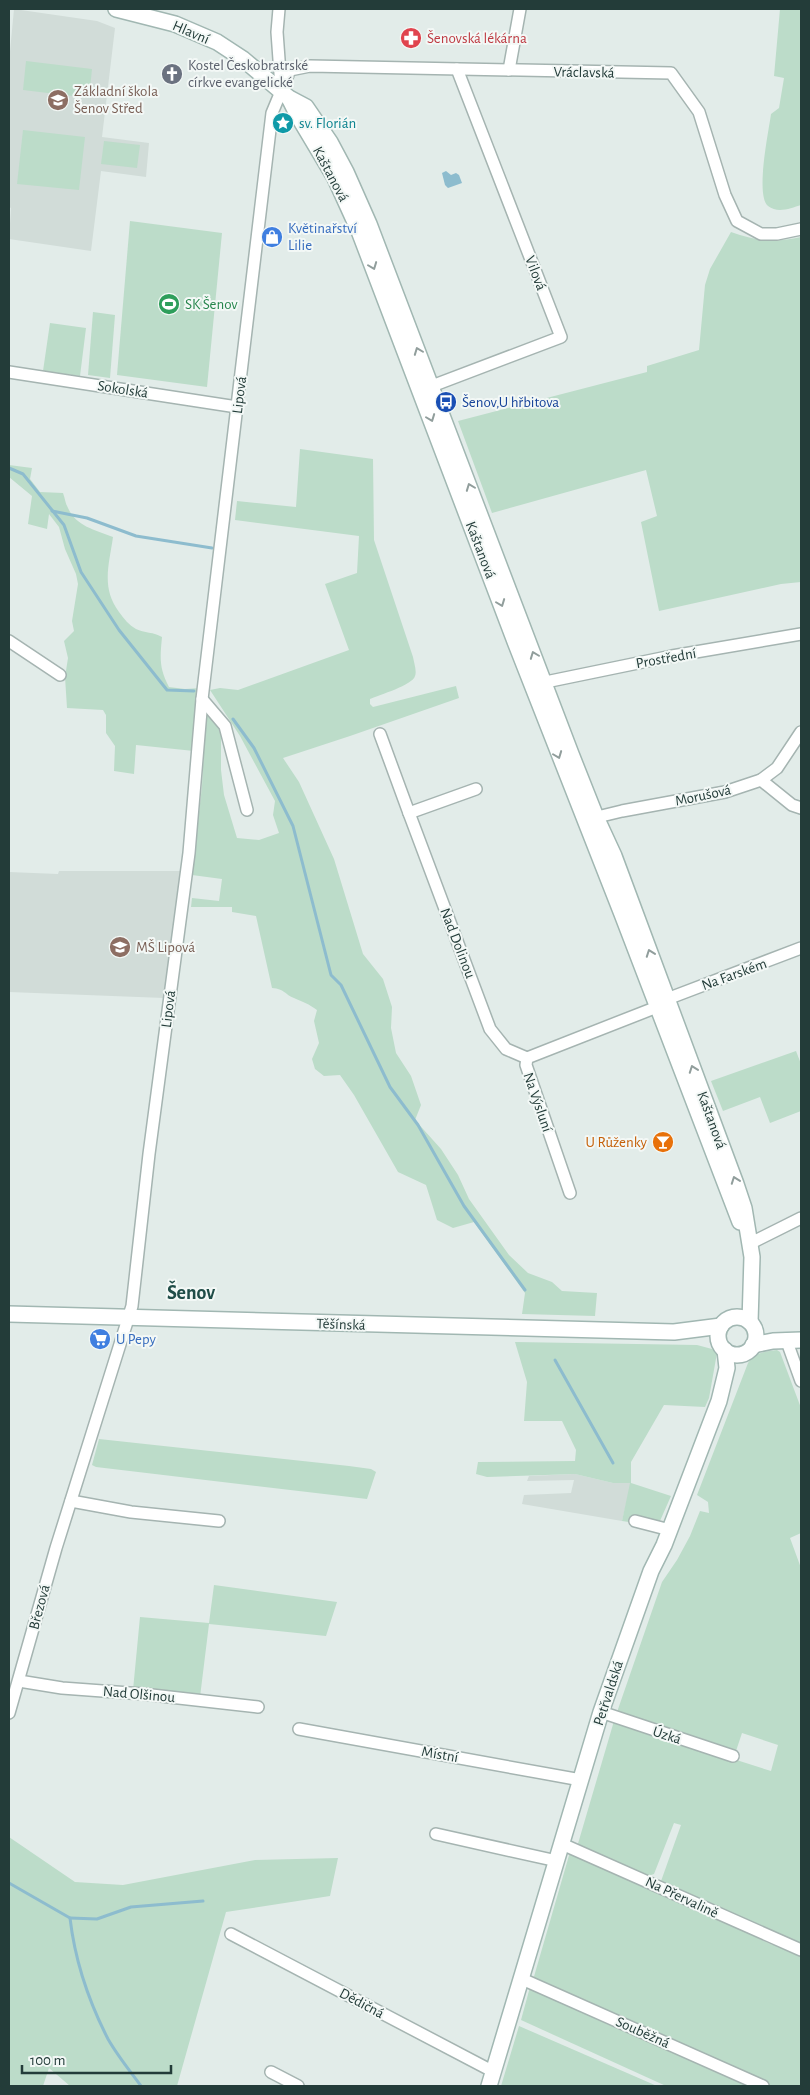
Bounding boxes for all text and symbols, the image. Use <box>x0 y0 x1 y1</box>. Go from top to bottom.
street label: Hlavní <box>170 18 212 47</box>
pharmacy icon: Šenovská lékárna <box>399 26 423 50</box>
place label: Šenovská lékárna <box>427 30 527 46</box>
place label: Kostel Českobratrské církve evangelické <box>188 57 308 90</box>
church icon: Kostel Českobratrské církve evangelické <box>160 62 184 86</box>
street label: Vráclavská <box>553 64 615 81</box>
place label: Základní škola Šenov Střed <box>74 84 158 116</box>
school or university icon: Základní škola Šenov Střed <box>46 88 70 112</box>
place icon: sv. Florián <box>271 111 295 135</box>
place label: sv. Florián <box>299 116 356 131</box>
street label: Kaštanová <box>310 144 351 204</box>
place label: Květinařství Lilie <box>288 221 357 253</box>
shop icon: Květinařství Lilie <box>260 225 284 249</box>
street label: Vilová <box>522 254 549 293</box>
one-way arrow <box>367 261 377 270</box>
sports icon: SK Šenov <box>157 292 181 316</box>
place label: SK Šenov <box>185 296 238 312</box>
one-way arrow <box>414 347 424 356</box>
street label: Lipová <box>230 375 249 415</box>
street label: Sokolská <box>97 378 149 401</box>
bus stop icon: Šenov,U hřbitova <box>434 390 458 414</box>
place label: Šenov,U hřbitova <box>462 394 559 410</box>
one-way arrow <box>425 413 435 422</box>
one-way arrow <box>466 483 476 492</box>
street label: Kaštanová <box>463 519 498 581</box>
one-way arrow <box>494 598 505 607</box>
street label: Prostřední <box>635 646 698 671</box>
one-way arrow <box>530 651 540 660</box>
one-way arrow <box>553 750 563 758</box>
street label: Morušová <box>674 782 733 809</box>
street label: Nad Dolinou <box>437 906 478 981</box>
school or university icon: MŠ Lipová <box>108 935 132 959</box>
place label: MŠ Lipová <box>136 939 195 955</box>
one-way arrow <box>646 949 656 958</box>
street label: Na Farském <box>700 956 769 993</box>
street label: Lipová <box>159 989 178 1029</box>
one-way arrow <box>689 1065 699 1074</box>
street label: Na Výsluní <box>520 1070 555 1134</box>
street label: Kaštanová <box>694 1089 729 1151</box>
bar icon: U Růženky <box>651 1130 675 1154</box>
place label: U Růženky <box>586 1135 648 1150</box>
one-way arrow <box>731 1176 741 1185</box>
district label: Šenov <box>167 1280 215 1303</box>
street label: Těšínská <box>316 1316 366 1333</box>
supermarket icon: U Pepy <box>88 1327 112 1351</box>
place label: U Pepy <box>116 1332 156 1347</box>
street label: Březová <box>26 1583 53 1631</box>
street label: Petřvaldská <box>591 1659 626 1728</box>
street label: Nad Olšinou <box>102 1684 176 1705</box>
street label: Úzká <box>651 1722 684 1747</box>
street label: Místní <box>420 1744 460 1765</box>
street label: Na Přervalině <box>643 1874 721 1921</box>
street label: Dědičná <box>337 1985 387 2021</box>
street label: Souběžná <box>614 2014 672 2051</box>
scale bar <box>22 2042 171 2074</box>
text: 100 m <box>30 2053 65 2068</box>

